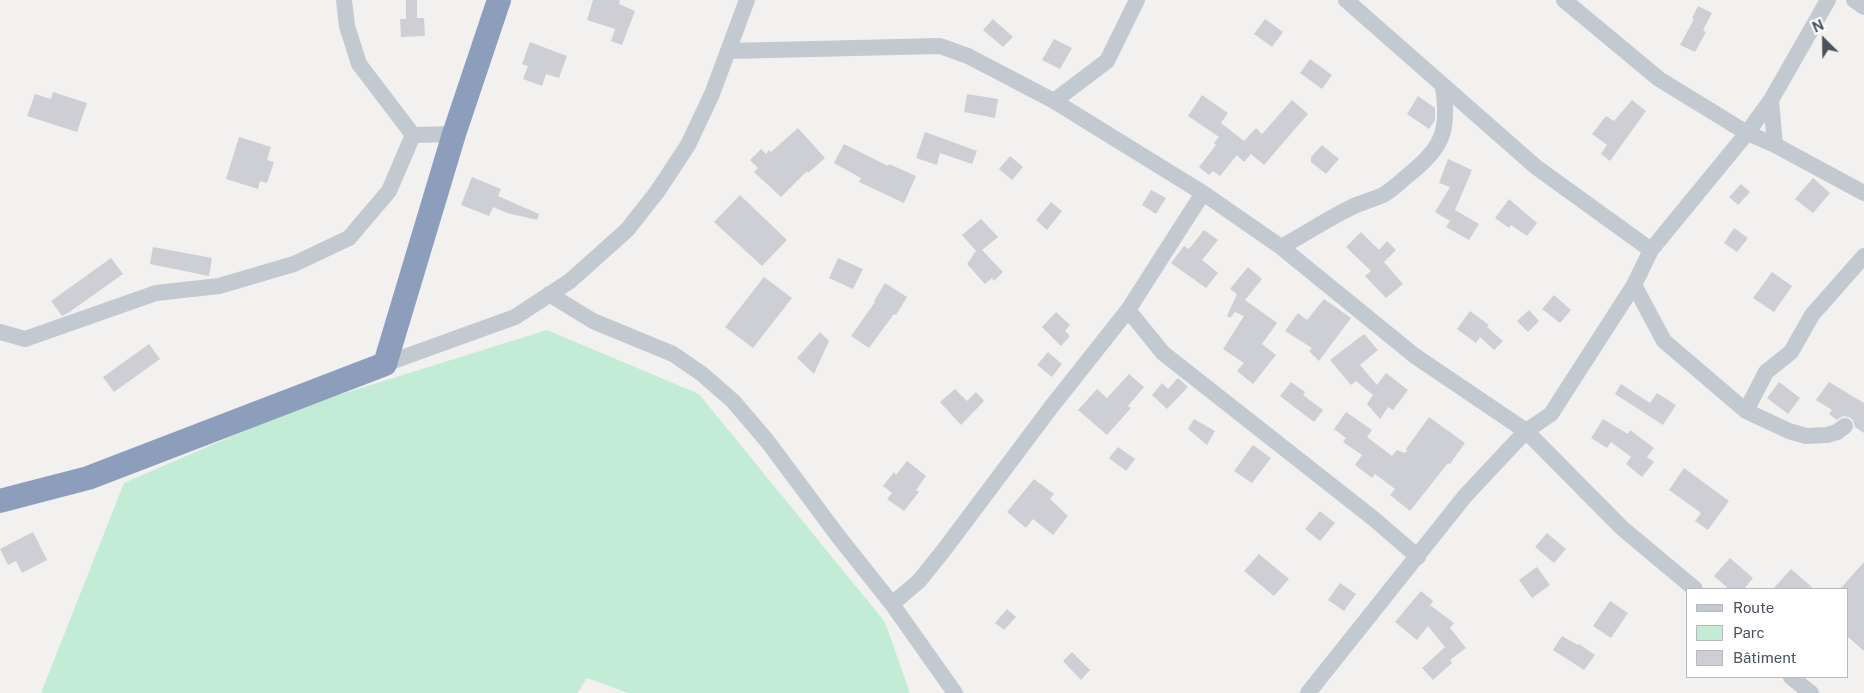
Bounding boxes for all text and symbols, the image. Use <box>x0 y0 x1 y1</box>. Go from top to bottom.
north arrow <box>1799 15 1849 65</box>
text: N <box>1810 17 1826 36</box>
legend <box>1686 588 1849 678</box>
text: Route <box>1733 599 1774 616</box>
text: Parc <box>1733 624 1765 641</box>
text: Bâtiment <box>1733 649 1796 666</box>

